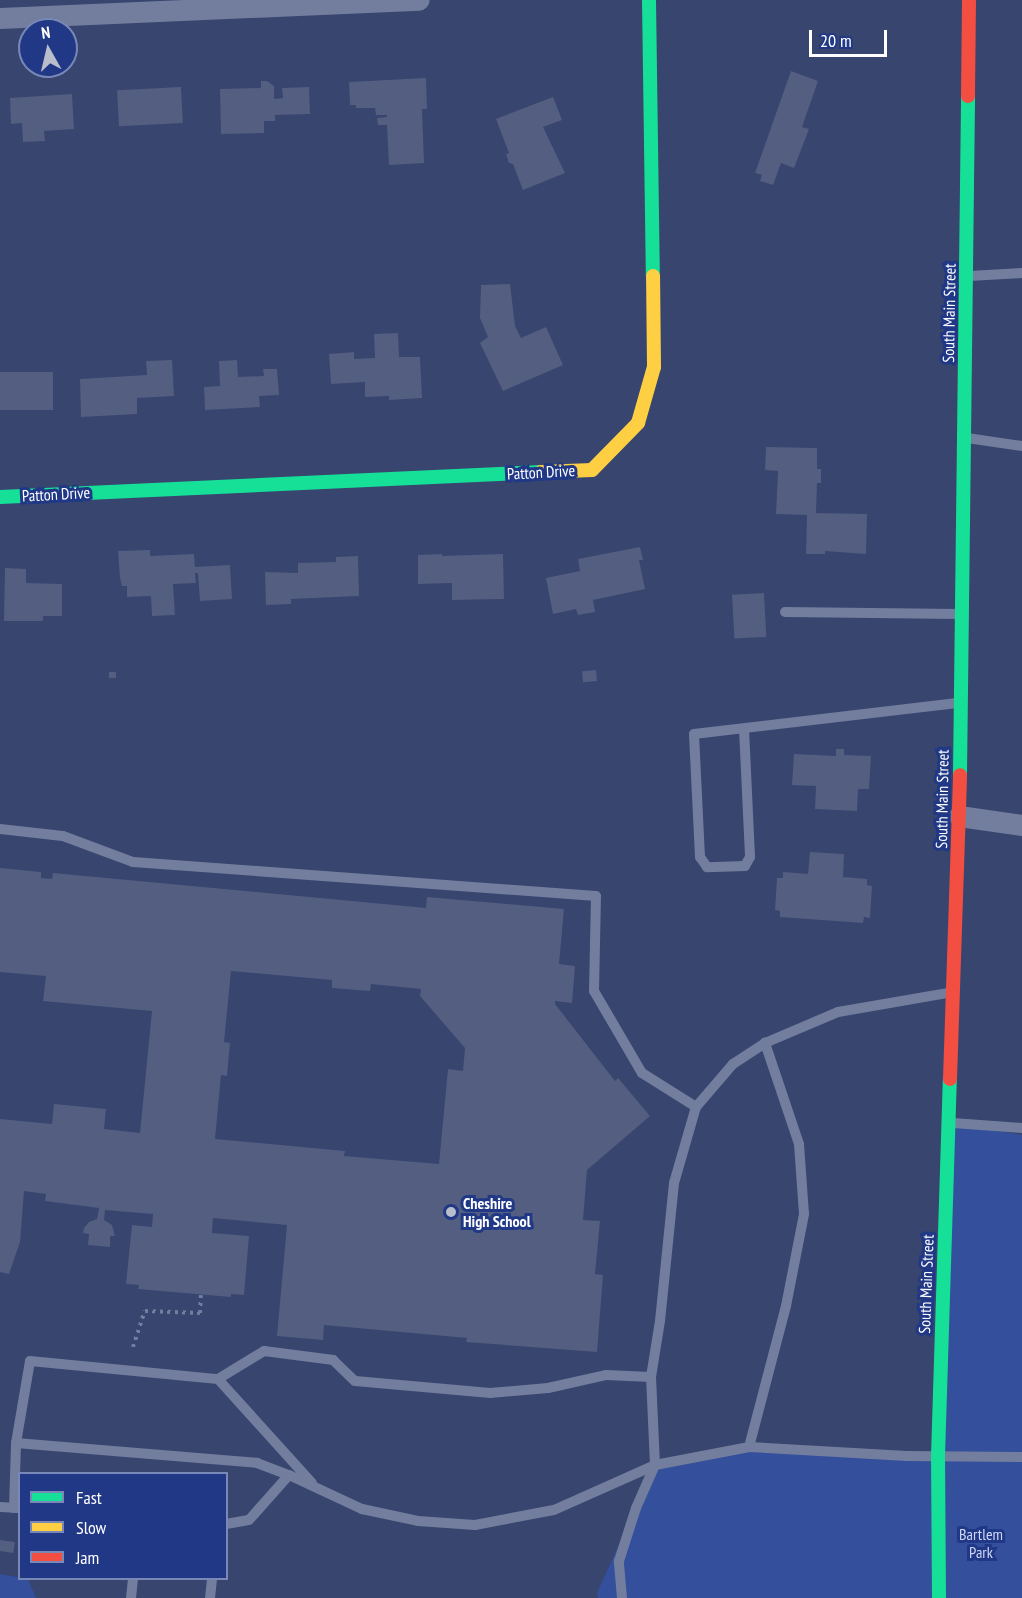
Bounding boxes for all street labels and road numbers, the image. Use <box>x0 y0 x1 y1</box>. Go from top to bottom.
street label: South Main Street <box>939 263 959 363</box>
street label: Patton Drive <box>506 461 576 483</box>
street label: Patton Drive <box>21 483 91 505</box>
street label: South Main Street <box>932 749 952 849</box>
street label: South Main Street <box>915 1234 937 1334</box>

